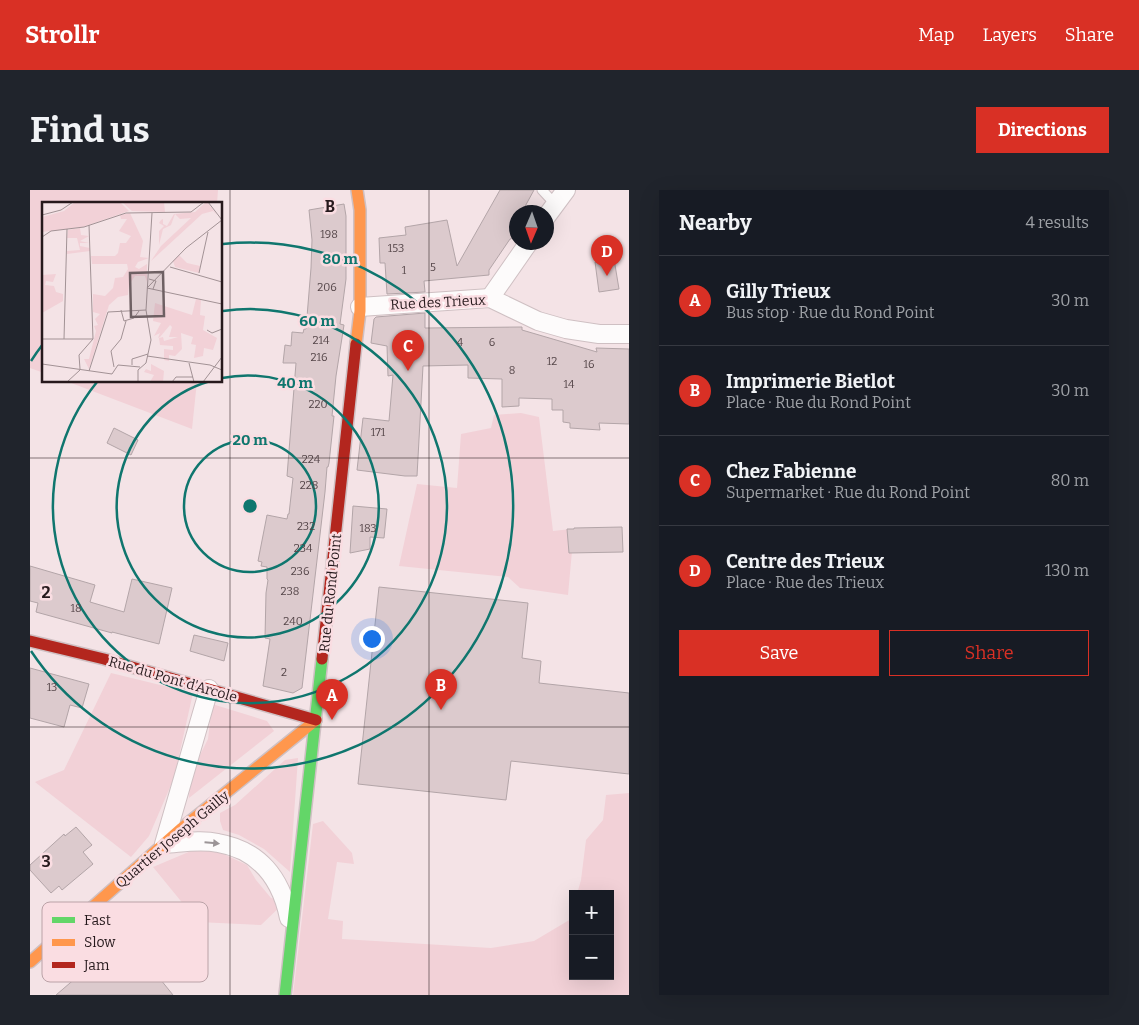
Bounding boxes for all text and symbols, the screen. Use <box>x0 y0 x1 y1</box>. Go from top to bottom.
text: Strollr <box>25 21 100 49</box>
text: Map <box>918 24 954 46</box>
text: Layers <box>982 24 1037 46</box>
text: Share <box>1065 24 1114 46</box>
button: Directions <box>976 107 1109 153</box>
text: Find us <box>30 109 150 151</box>
text: B <box>325 197 335 216</box>
inset map <box>42 202 222 382</box>
north arrow <box>509 205 554 250</box>
text: Nearby <box>679 210 752 236</box>
text: 4 results <box>1026 213 1089 232</box>
house number: 198 <box>320 228 338 241</box>
pin: D <box>591 235 623 276</box>
house number: 153 <box>388 242 404 255</box>
text: 80 m <box>322 250 358 268</box>
house number: 5 <box>430 261 436 274</box>
house number: 1 <box>402 264 407 277</box>
text: Gilly Trieux <box>726 280 831 303</box>
house number: 206 <box>317 281 337 294</box>
street label: Rue des Trieux <box>390 291 486 313</box>
text: A <box>689 291 701 310</box>
text: 30 m <box>1051 291 1089 310</box>
text: Bus stop · Rue du Rond Point <box>726 303 935 322</box>
text: 60 m <box>299 312 335 330</box>
pin: C <box>392 330 424 371</box>
house number: 214 <box>313 334 330 347</box>
house number: 4 <box>457 336 464 349</box>
house number: 6 <box>489 336 495 349</box>
house number: 216 <box>311 351 327 364</box>
house number: 12 <box>547 355 557 368</box>
house number: 16 <box>584 358 594 371</box>
house number: 8 <box>509 364 515 377</box>
text: Imprimerie Bietlot <box>726 370 895 393</box>
text: 40 m <box>277 374 314 392</box>
house number: 14 <box>564 378 575 391</box>
text: B <box>690 381 700 400</box>
text: 30 m <box>1051 381 1089 400</box>
text: Place · Rue du Rond Point <box>726 393 911 412</box>
house number: 220 <box>308 398 328 411</box>
house number: 171 <box>371 426 386 439</box>
text: 20 m <box>233 431 268 449</box>
house number: 224 <box>302 453 321 466</box>
text: Chez Fabienne <box>726 460 856 483</box>
text: C <box>690 471 700 490</box>
text: 80 m <box>1051 471 1089 490</box>
house number: 228 <box>300 479 318 492</box>
text: Supermarket · Rue du Rond Point <box>726 483 970 502</box>
centre of rings <box>241 497 259 515</box>
house number: 232 <box>297 520 315 533</box>
house number: 183 <box>359 522 377 535</box>
street label: Rue du Rond Point <box>316 533 345 653</box>
house number: 234 <box>294 542 313 555</box>
text: Centre des Trieux <box>726 550 884 573</box>
text: D <box>689 561 701 580</box>
text: 130 m <box>1045 561 1089 580</box>
house number: 236 <box>291 565 309 578</box>
text: Place · Rue des Trieux <box>726 573 884 592</box>
text: 2 <box>41 583 51 602</box>
house number: 238 <box>281 585 299 598</box>
house number: 18 <box>70 602 82 615</box>
house number: 240 <box>283 615 303 628</box>
your location <box>359 626 385 652</box>
button: Save <box>679 630 879 676</box>
button: Share <box>889 630 1089 676</box>
street label: Rue du Pont d'Arcole <box>107 653 239 706</box>
house number: 2 <box>281 666 287 679</box>
pin: B <box>425 669 457 710</box>
pin: A <box>316 679 348 720</box>
house number: 13 <box>47 681 57 694</box>
street label: Quartier Joseph Gailly <box>112 787 233 892</box>
one-way arrow <box>205 839 221 847</box>
text: 3 <box>41 852 51 871</box>
map controls <box>569 890 614 980</box>
button: + <box>569 890 614 935</box>
legend <box>42 902 208 982</box>
text: Fast <box>84 912 111 929</box>
text: Slow <box>84 934 116 951</box>
button: − <box>569 935 614 980</box>
text: Jam <box>83 957 110 974</box>

